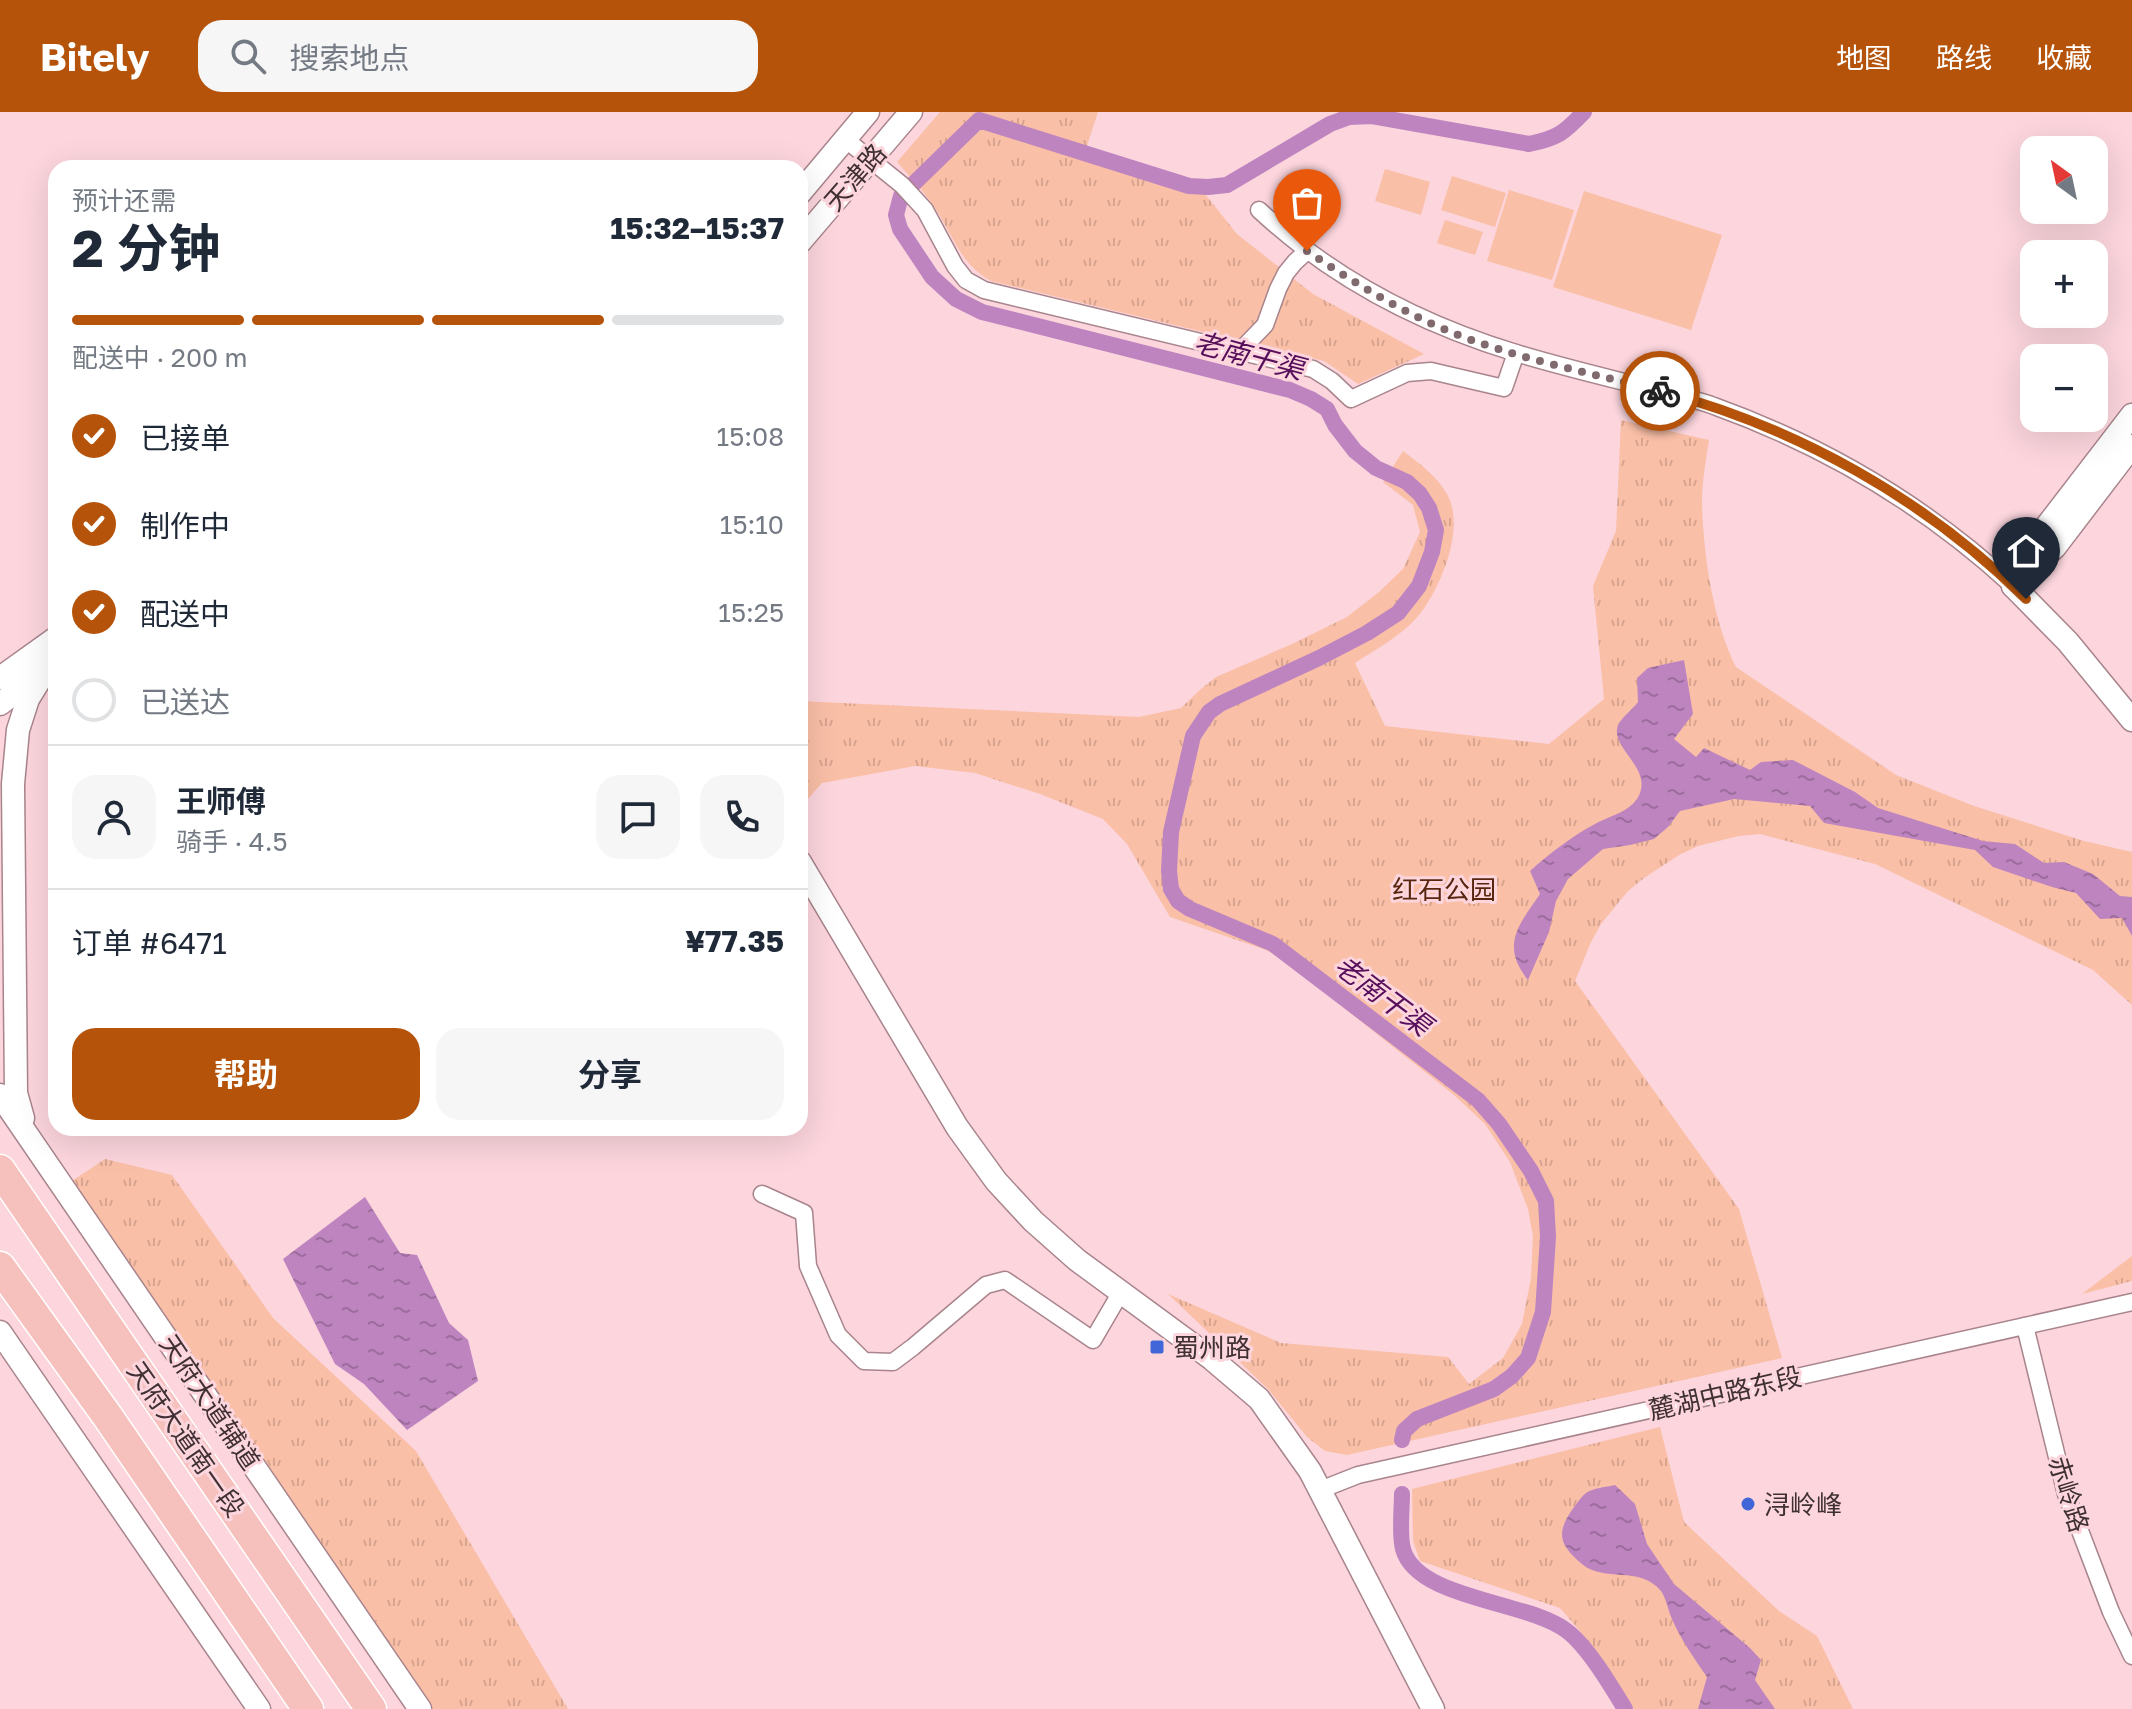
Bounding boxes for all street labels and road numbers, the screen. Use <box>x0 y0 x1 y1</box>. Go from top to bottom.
street label: 天津路 <box>818 137 892 217</box>
street label: 天府大道辅道 <box>154 1329 266 1475</box>
street label: 天府大道南一段 <box>121 1356 251 1522</box>
street label: 麓湖中路东段 <box>1646 1360 1804 1426</box>
street label: 赤岭路 <box>2043 1452 2095 1536</box>

